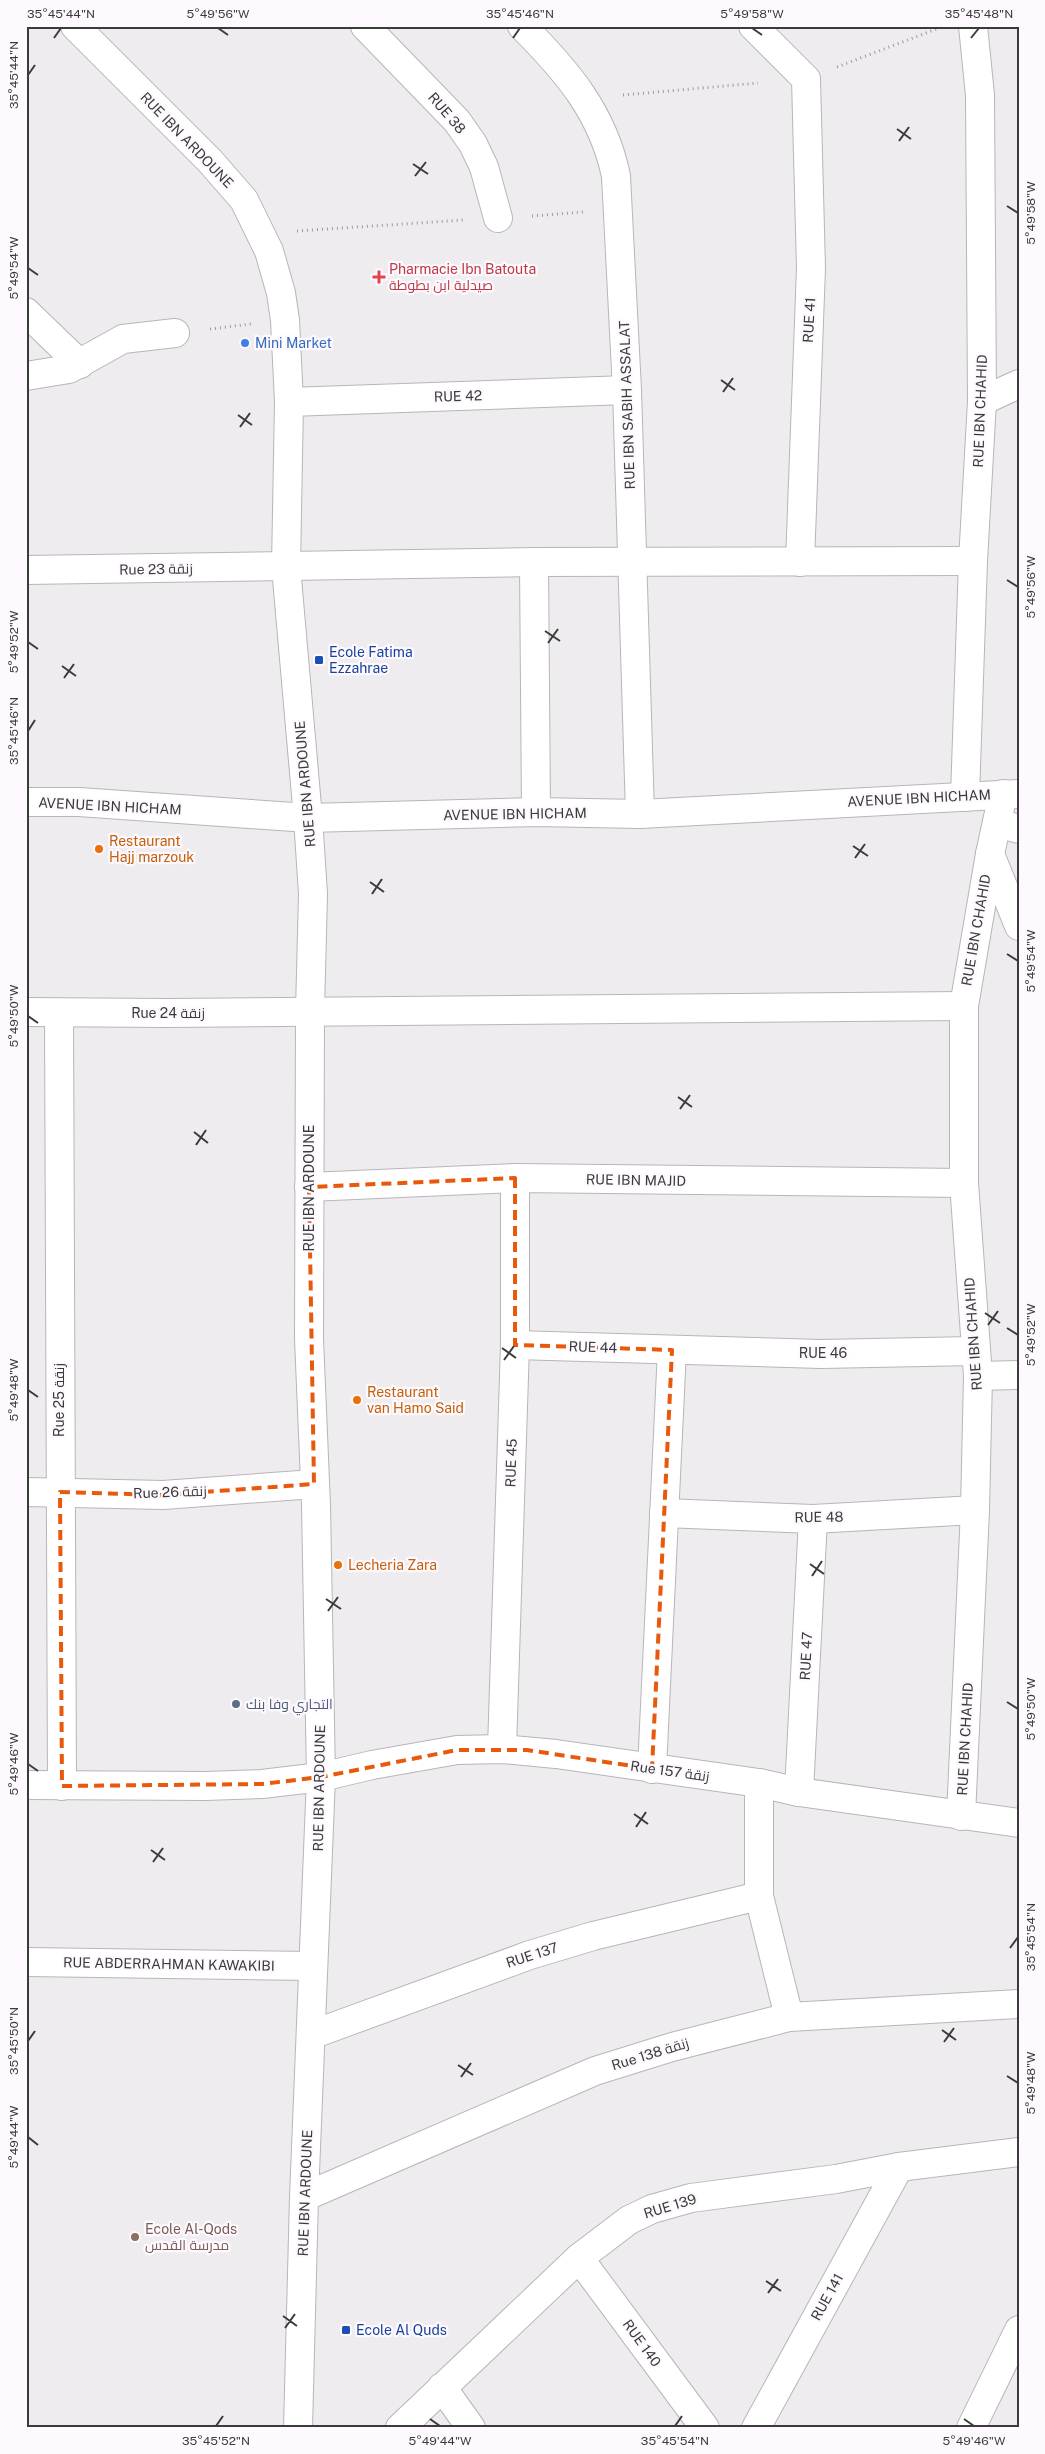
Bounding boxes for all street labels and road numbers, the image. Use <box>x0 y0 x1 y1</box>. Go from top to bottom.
street label: RUE IBN ARDOUNE <box>137 89 237 191</box>
street label: RUE 38 <box>425 89 469 137</box>
street label: RUE 41 <box>800 297 818 343</box>
street label: RUE IBN SABIH ASSALAT <box>616 320 638 490</box>
street label: RUE IBN CHAHID <box>970 354 990 468</box>
street label: RUE 42 <box>434 387 482 405</box>
street label: Rue 23 زنقة <box>119 560 193 578</box>
street label: RUE IBN ARDOUNE <box>292 720 318 848</box>
street label: AVENUE IBN HICHAM <box>847 786 991 810</box>
street label: AVENUE IBN HICHAM <box>38 794 182 818</box>
street label: AVENUE IBN HICHAM <box>443 805 587 823</box>
street label: RUE IBN CHAHID <box>958 873 994 987</box>
street label: Rue 24 زنقة <box>131 1005 205 1021</box>
street label: RUE IBN ARDOUNE <box>301 1125 317 1251</box>
street label: RUE IBN MAJID <box>586 1171 686 1189</box>
street label: RUE IBN CHAHID <box>961 1277 985 1391</box>
street label: RUE 44 <box>568 1338 618 1356</box>
street label: RUE 46 <box>799 1345 848 1361</box>
street label: Rue 25 زنقة <box>51 1363 67 1437</box>
street label: RUE 45 <box>502 1438 520 1488</box>
street label: Rue 26 زنقة <box>133 1483 207 1501</box>
street label: RUE 48 <box>794 1509 844 1525</box>
street label: RUE 47 <box>797 1631 815 1681</box>
street label: RUE IBN CHAHID <box>954 1682 976 1796</box>
street label: RUE IBN ARDOUNE <box>310 1724 328 1852</box>
street label: Rue 157 زنقة <box>629 1758 711 1784</box>
street label: RUE 137 <box>504 1939 560 1971</box>
street label: RUE ABDERRAHMAN KAWAKIBI <box>63 1954 275 1974</box>
street label: Rue 138 زنقة <box>609 2035 691 2073</box>
street label: RUE IBN ARDOUNE <box>295 2129 315 2257</box>
street label: RUE 139 <box>642 2190 699 2222</box>
street label: RUE 141 <box>808 2271 846 2323</box>
street label: RUE 140 <box>620 2316 664 2370</box>

